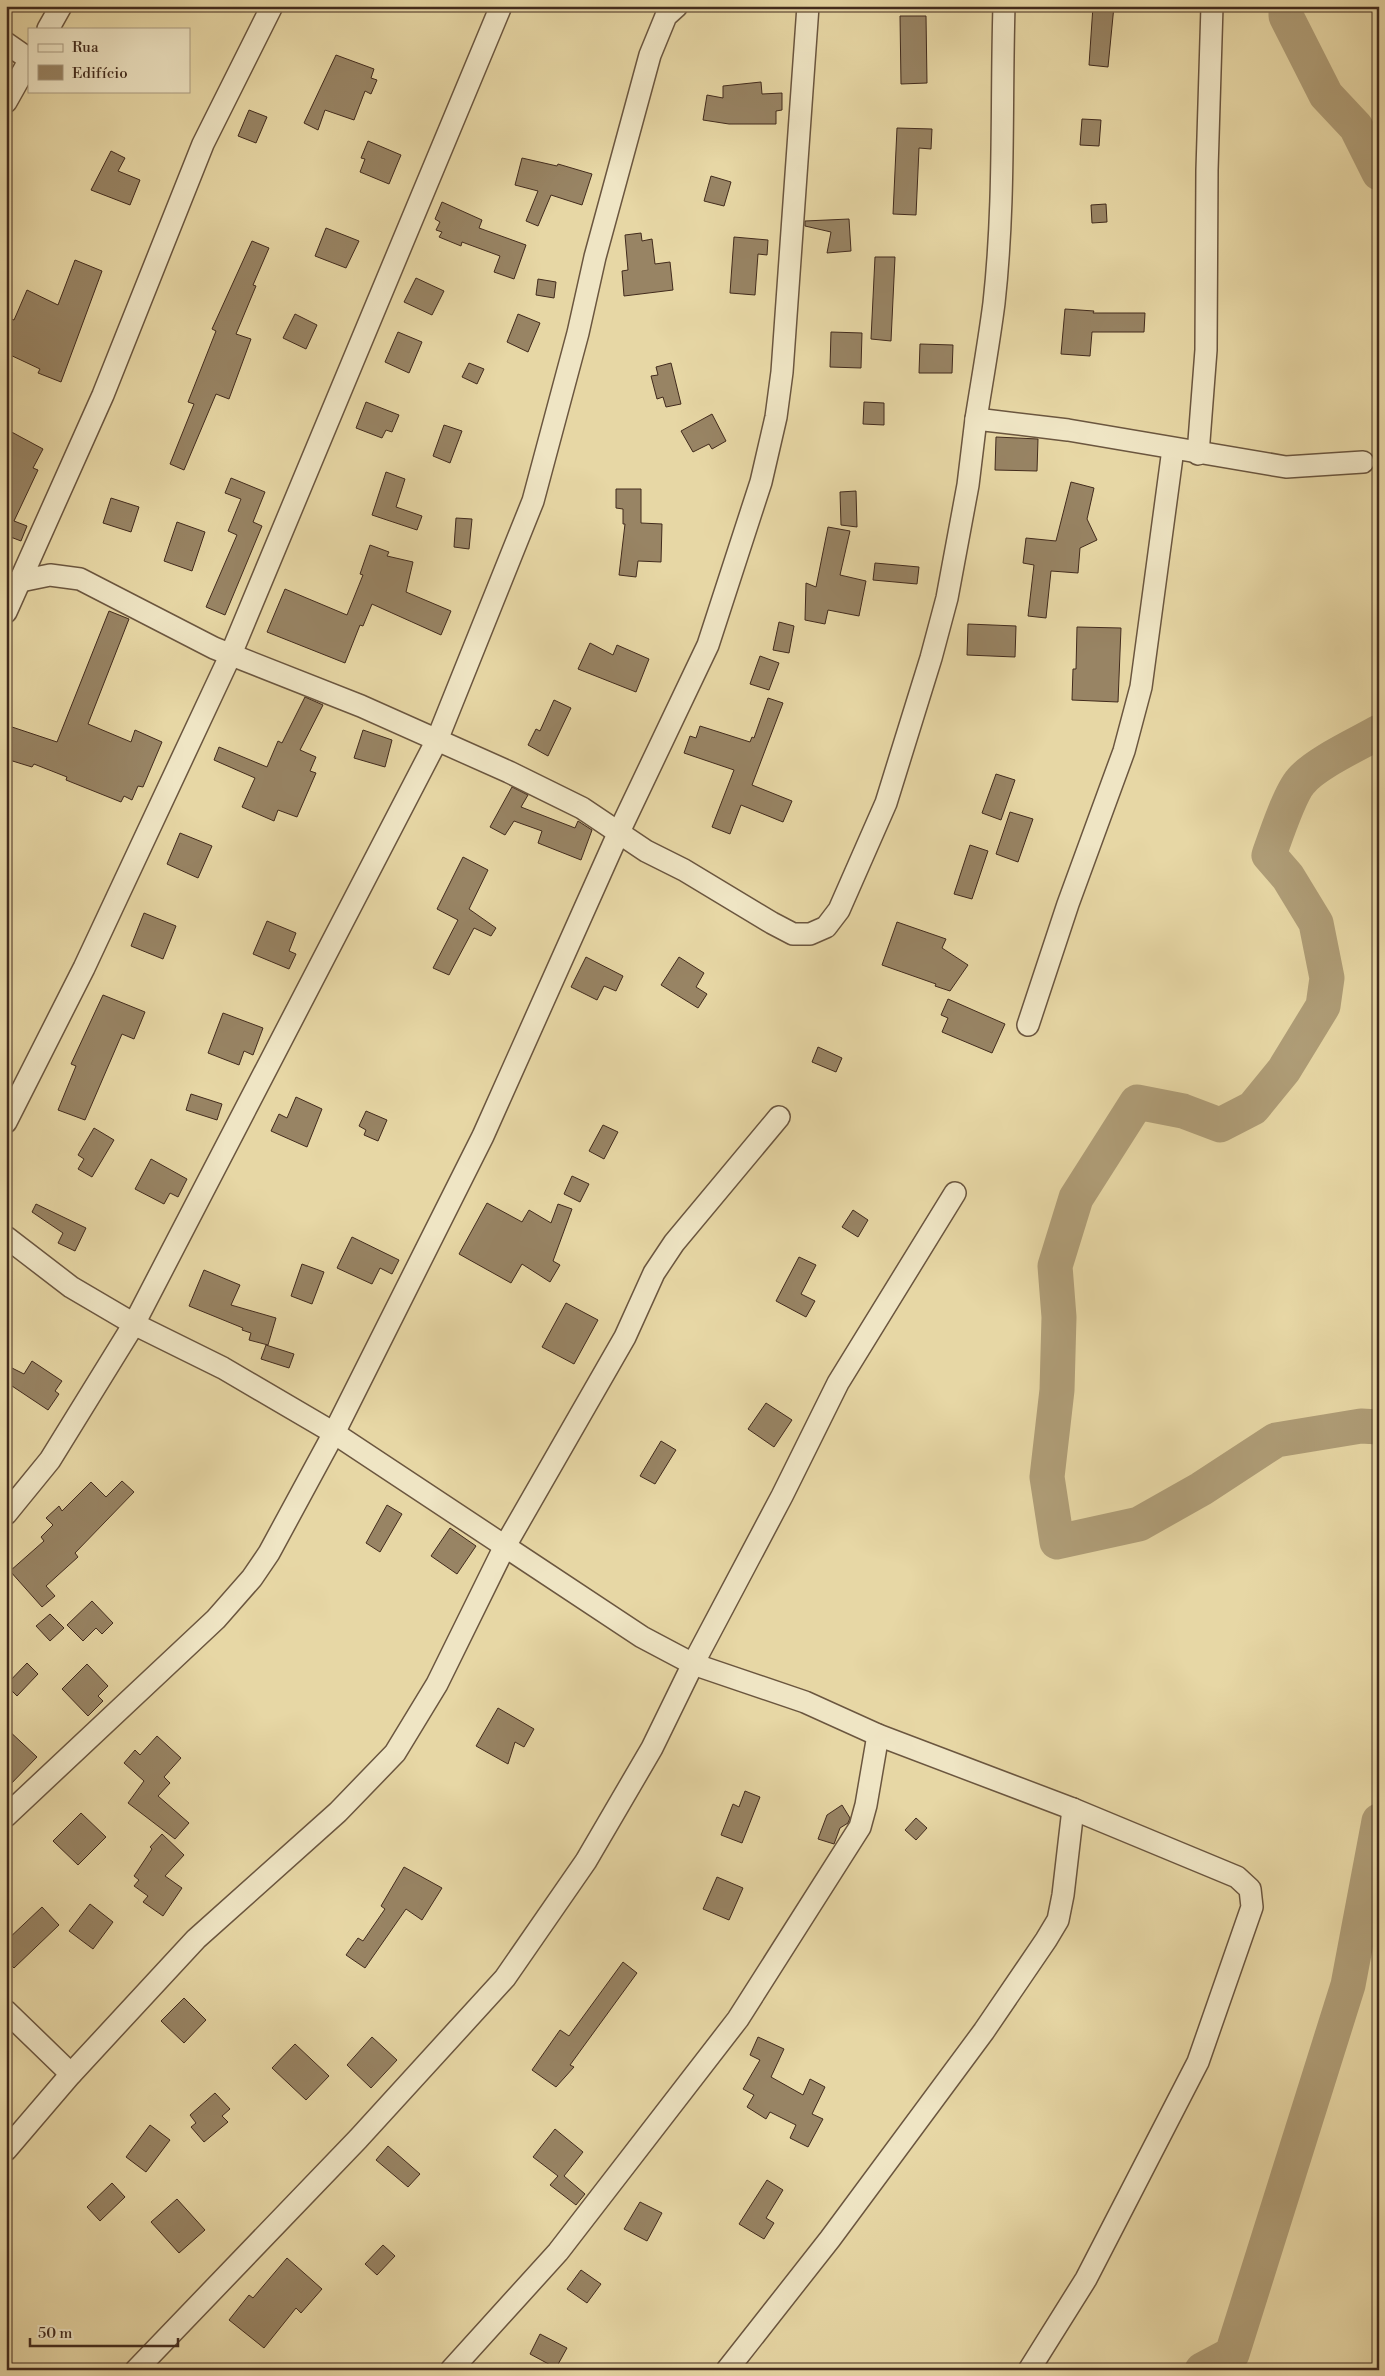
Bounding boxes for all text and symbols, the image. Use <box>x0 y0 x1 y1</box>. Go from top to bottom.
legend <box>28 28 190 92</box>
text: Rua <box>72 38 99 57</box>
text: Edifício <box>72 64 128 83</box>
scale bar <box>30 2316 178 2348</box>
text: 50 m <box>38 2324 72 2343</box>

